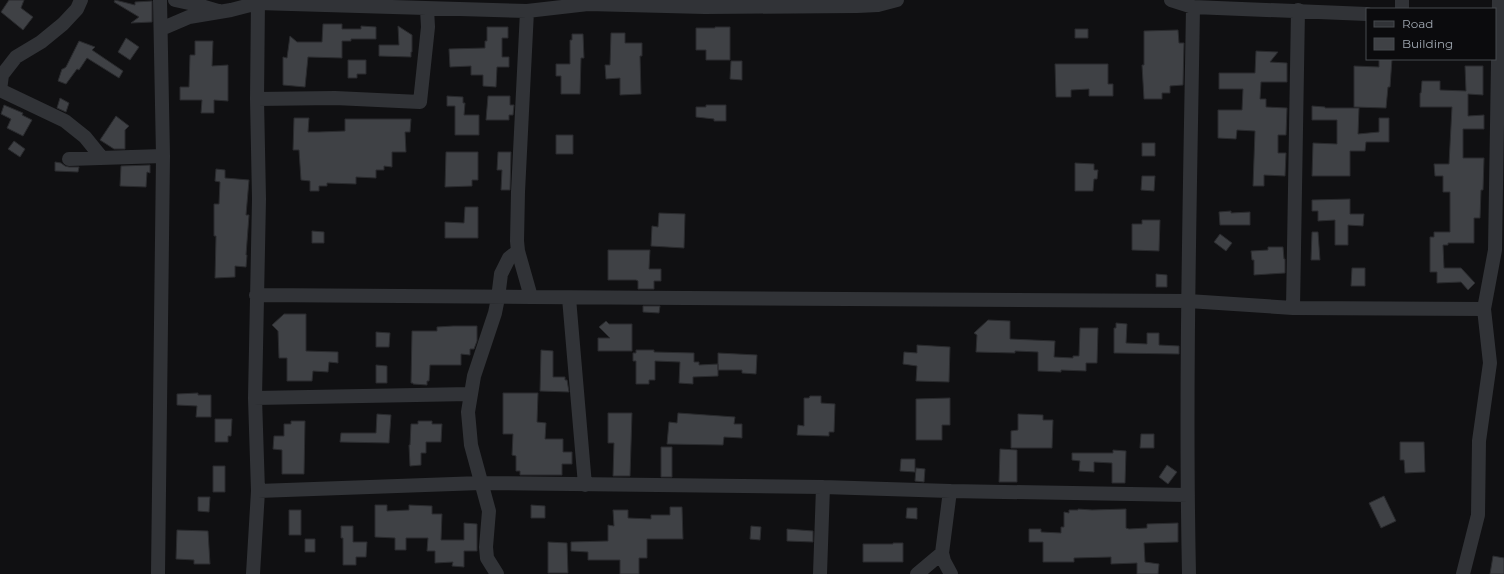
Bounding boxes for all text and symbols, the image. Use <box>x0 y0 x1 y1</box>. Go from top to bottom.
legend <box>1366 8 1496 60</box>
text: Road <box>1402 16 1433 31</box>
text: Building <box>1402 36 1453 51</box>

